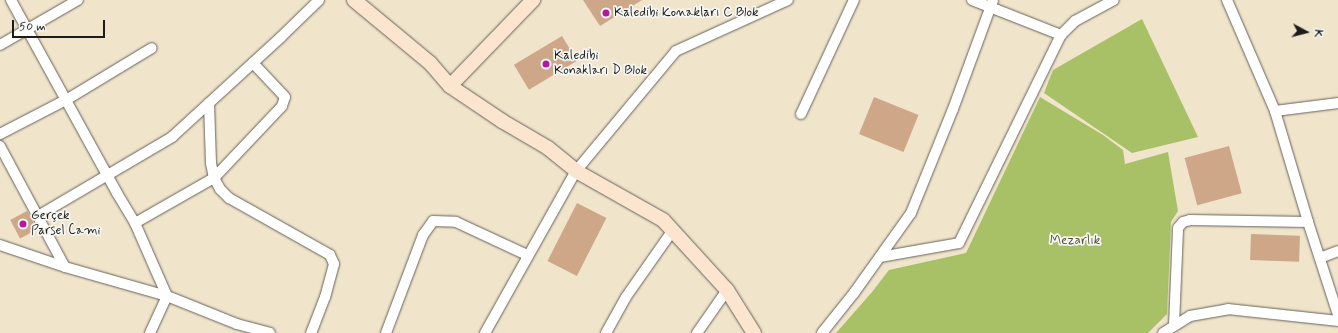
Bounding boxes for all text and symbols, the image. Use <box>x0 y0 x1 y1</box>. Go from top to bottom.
place label: Kaledibi Konakları C Blok <box>614 5 756 21</box>
marker: Kaledibi Konakları C Blok <box>601 8 611 18</box>
scale bar <box>14 12 107 38</box>
north arrow <box>1286 12 1326 52</box>
text: 50 m <box>19 19 46 35</box>
text: K <box>1310 29 1325 38</box>
place label: Kaledibi Konakları D Blok <box>554 49 648 80</box>
marker: Kaledibi Konakları D Blok <box>541 59 551 69</box>
place label: Gerçek Parsel Cami <box>31 209 99 240</box>
marker: Gerçek Parsel Cami <box>18 219 28 229</box>
park label: Mezarlık <box>1050 233 1100 249</box>

